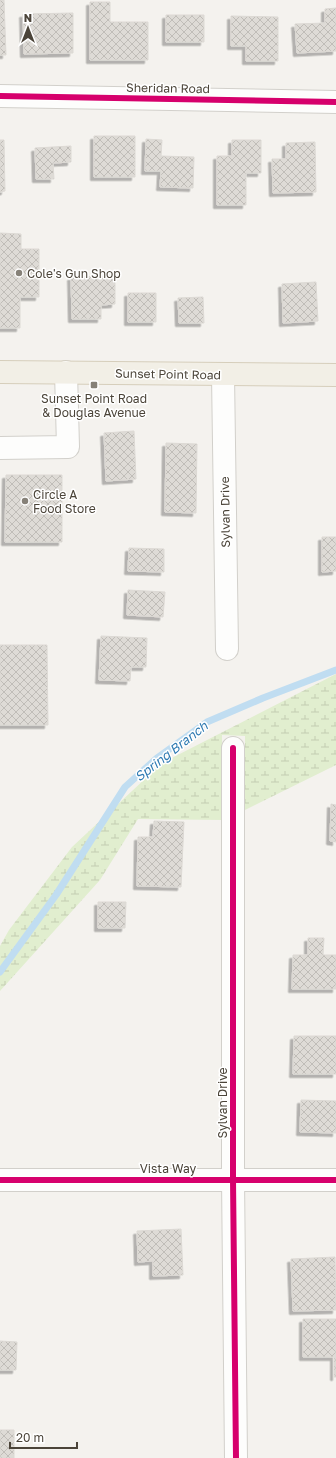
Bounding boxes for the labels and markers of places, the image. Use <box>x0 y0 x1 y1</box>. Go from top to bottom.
place label: Cole's Gun Shop <box>27 266 121 281</box>
marker: Cole's Gun Shop <box>14 268 24 278</box>
marker: Sunset Point Road & Douglas Avenue <box>89 380 99 390</box>
place label: Sunset Point Road & Douglas Avenue <box>41 391 147 420</box>
place label: Circle A Food Store <box>33 487 96 516</box>
marker: Circle A Food Store <box>20 496 30 506</box>

